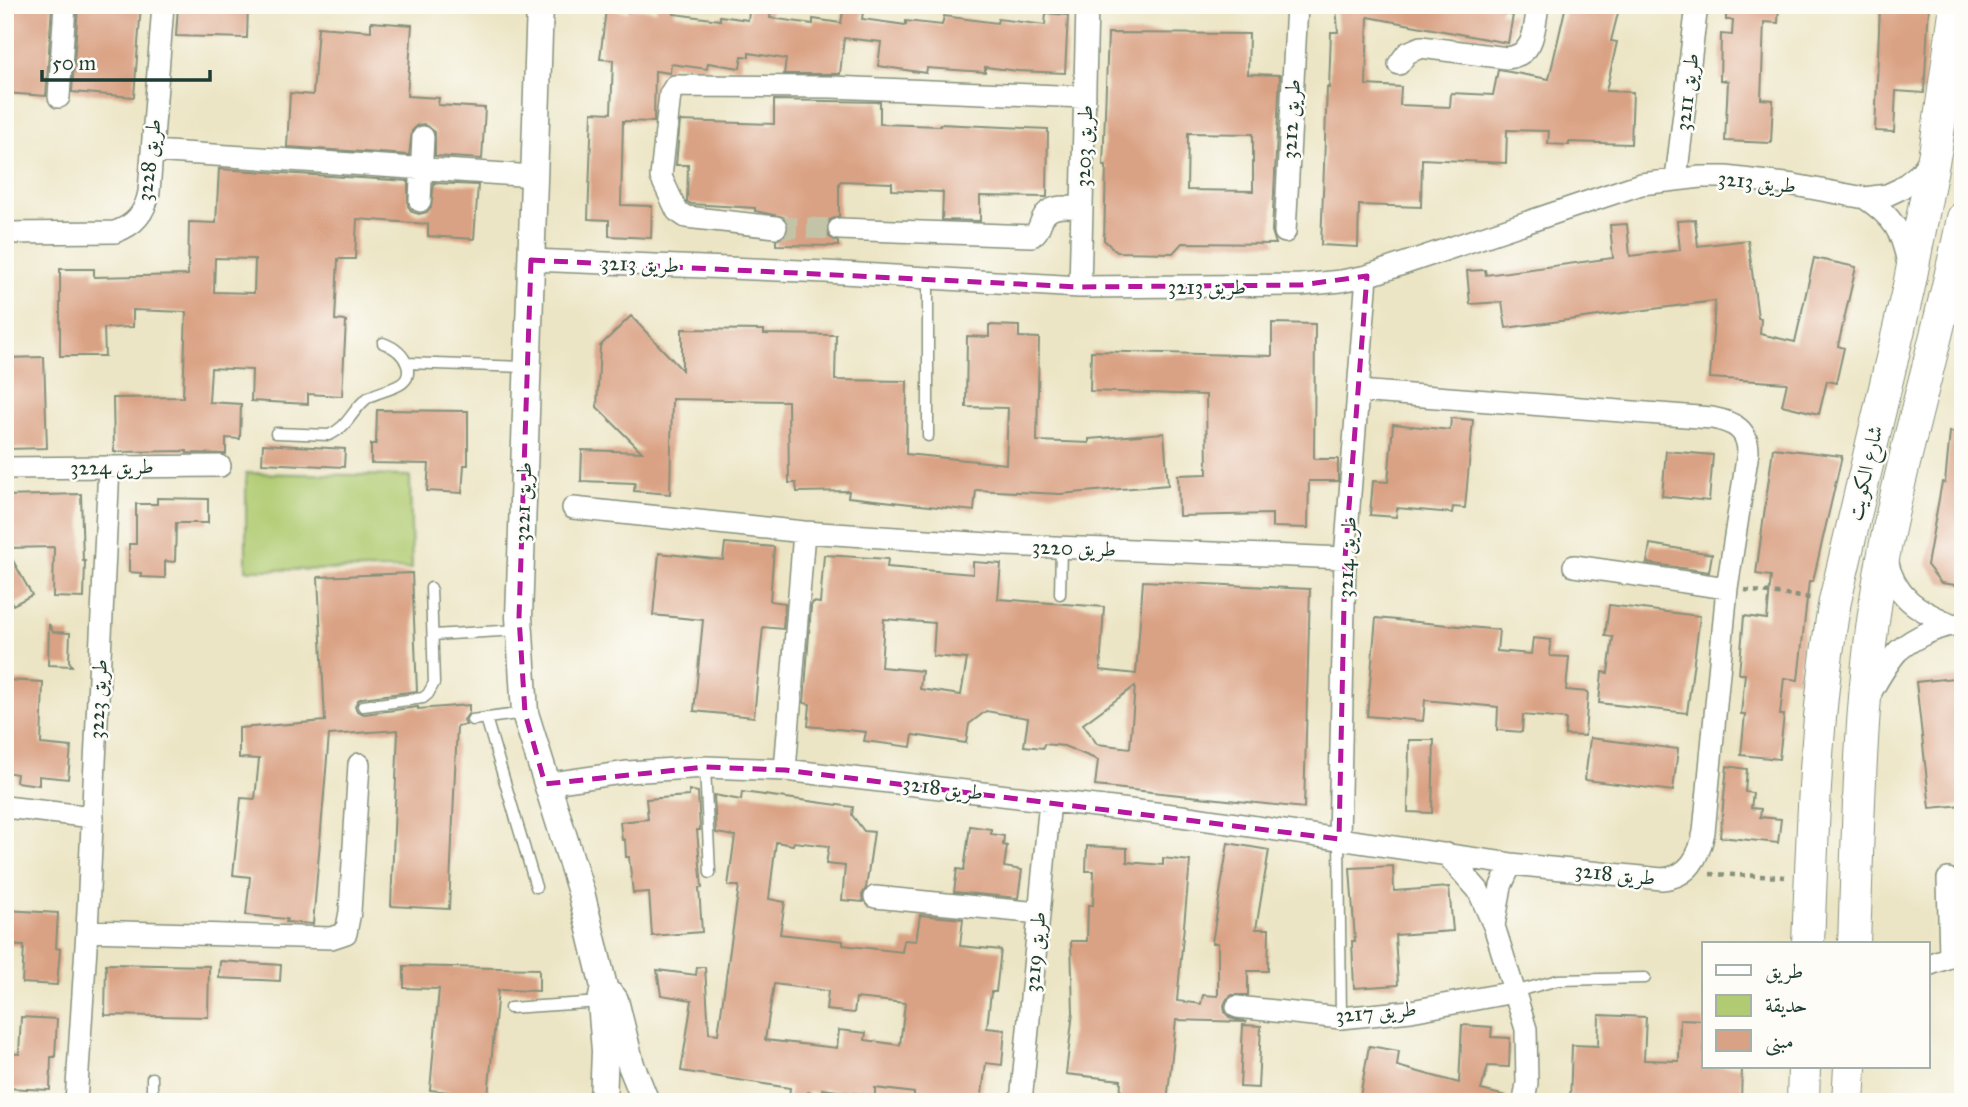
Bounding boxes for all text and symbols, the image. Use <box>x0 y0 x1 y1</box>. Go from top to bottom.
scale bar <box>42 38 210 82</box>
text: 50 m <box>52 50 97 76</box>
street label: طريق 3211 <box>1669 52 1705 132</box>
street label: طريق 3212 <box>1276 78 1306 160</box>
street label: طريق 3203 <box>1070 104 1098 188</box>
street label: طريق 3228 <box>131 117 167 203</box>
street label: طريق 3213 <box>1717 165 1797 199</box>
street label: طريق 3213 <box>600 250 680 278</box>
street label: طريق 3213 <box>1168 274 1246 300</box>
street label: شارع الكويت <box>1841 423 1893 524</box>
street label: طريق 3224 <box>70 453 154 481</box>
street label: طريق 3221 <box>509 461 537 543</box>
street label: طريق 3214 <box>1332 516 1362 598</box>
street label: طريق 3220 <box>1031 534 1117 562</box>
street label: طريق 3223 <box>83 658 113 740</box>
street label: طريق 3218 <box>901 770 985 806</box>
street label: طريق 3218 <box>1573 857 1657 891</box>
street label: طريق 3219 <box>1019 910 1051 994</box>
legend <box>1702 942 1930 1068</box>
text: طريق <box>1765 958 1803 984</box>
text: حديقة <box>1765 992 1808 1018</box>
street label: طريق 3217 <box>1334 996 1418 1028</box>
text: مبنى <box>1765 1028 1794 1056</box>

